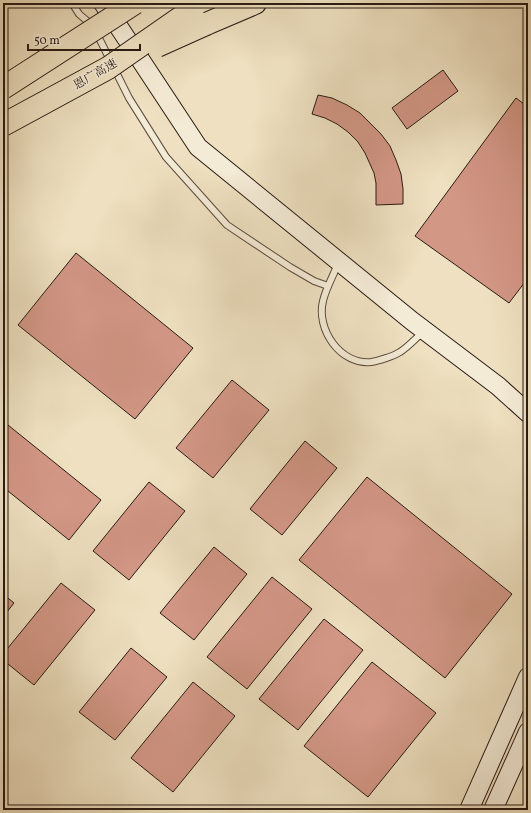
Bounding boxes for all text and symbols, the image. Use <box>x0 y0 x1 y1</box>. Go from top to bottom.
scale bar <box>28 26 140 52</box>
text: 50 m <box>34 33 60 49</box>
street label: 恩广高速 <box>71 56 120 94</box>

